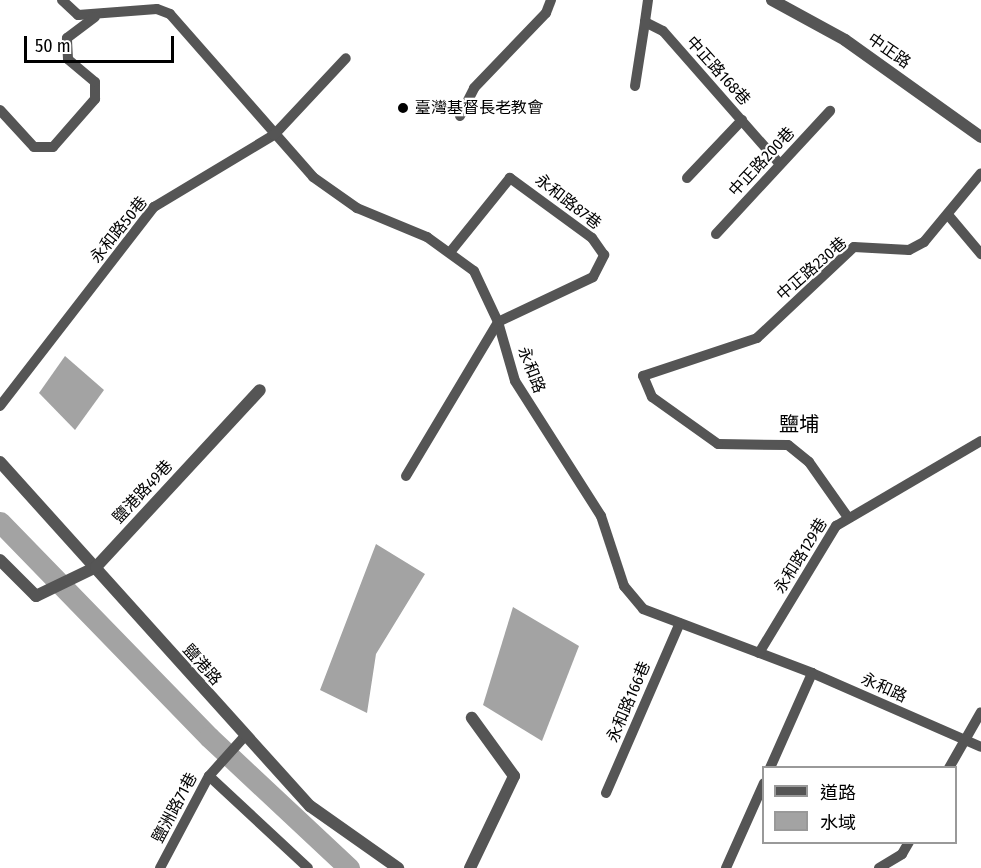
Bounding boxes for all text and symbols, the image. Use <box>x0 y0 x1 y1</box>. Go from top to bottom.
scale bar <box>27 24 177 62</box>
street label: 中正路 <box>864 29 914 73</box>
street label: 中正路168巷 <box>682 33 754 109</box>
text: 50 m <box>35 35 71 57</box>
place label: 臺灣基督長老教會 <box>415 98 543 118</box>
marker: 臺灣基督長老教會 <box>396 101 410 115</box>
street label: 中正路200巷 <box>725 123 799 201</box>
street label: 永和路87巷 <box>531 170 605 234</box>
street label: 永和路50巷 <box>86 193 152 267</box>
street label: 中正路230巷 <box>773 233 851 305</box>
street label: 永和路 <box>513 344 549 396</box>
district label: 鹽埔 <box>779 412 819 436</box>
street label: 鹽港路49巷 <box>109 456 177 528</box>
street label: 永和路129巷 <box>770 515 832 597</box>
street label: 鹽港路 <box>179 641 225 689</box>
street label: 永和路166巷 <box>603 659 655 745</box>
street label: 永和路 <box>858 669 910 707</box>
legend <box>762 766 957 844</box>
street label: 鹽洲路71巷 <box>149 770 201 846</box>
text: 道路 <box>820 782 856 804</box>
text: 水域 <box>820 812 856 834</box>

